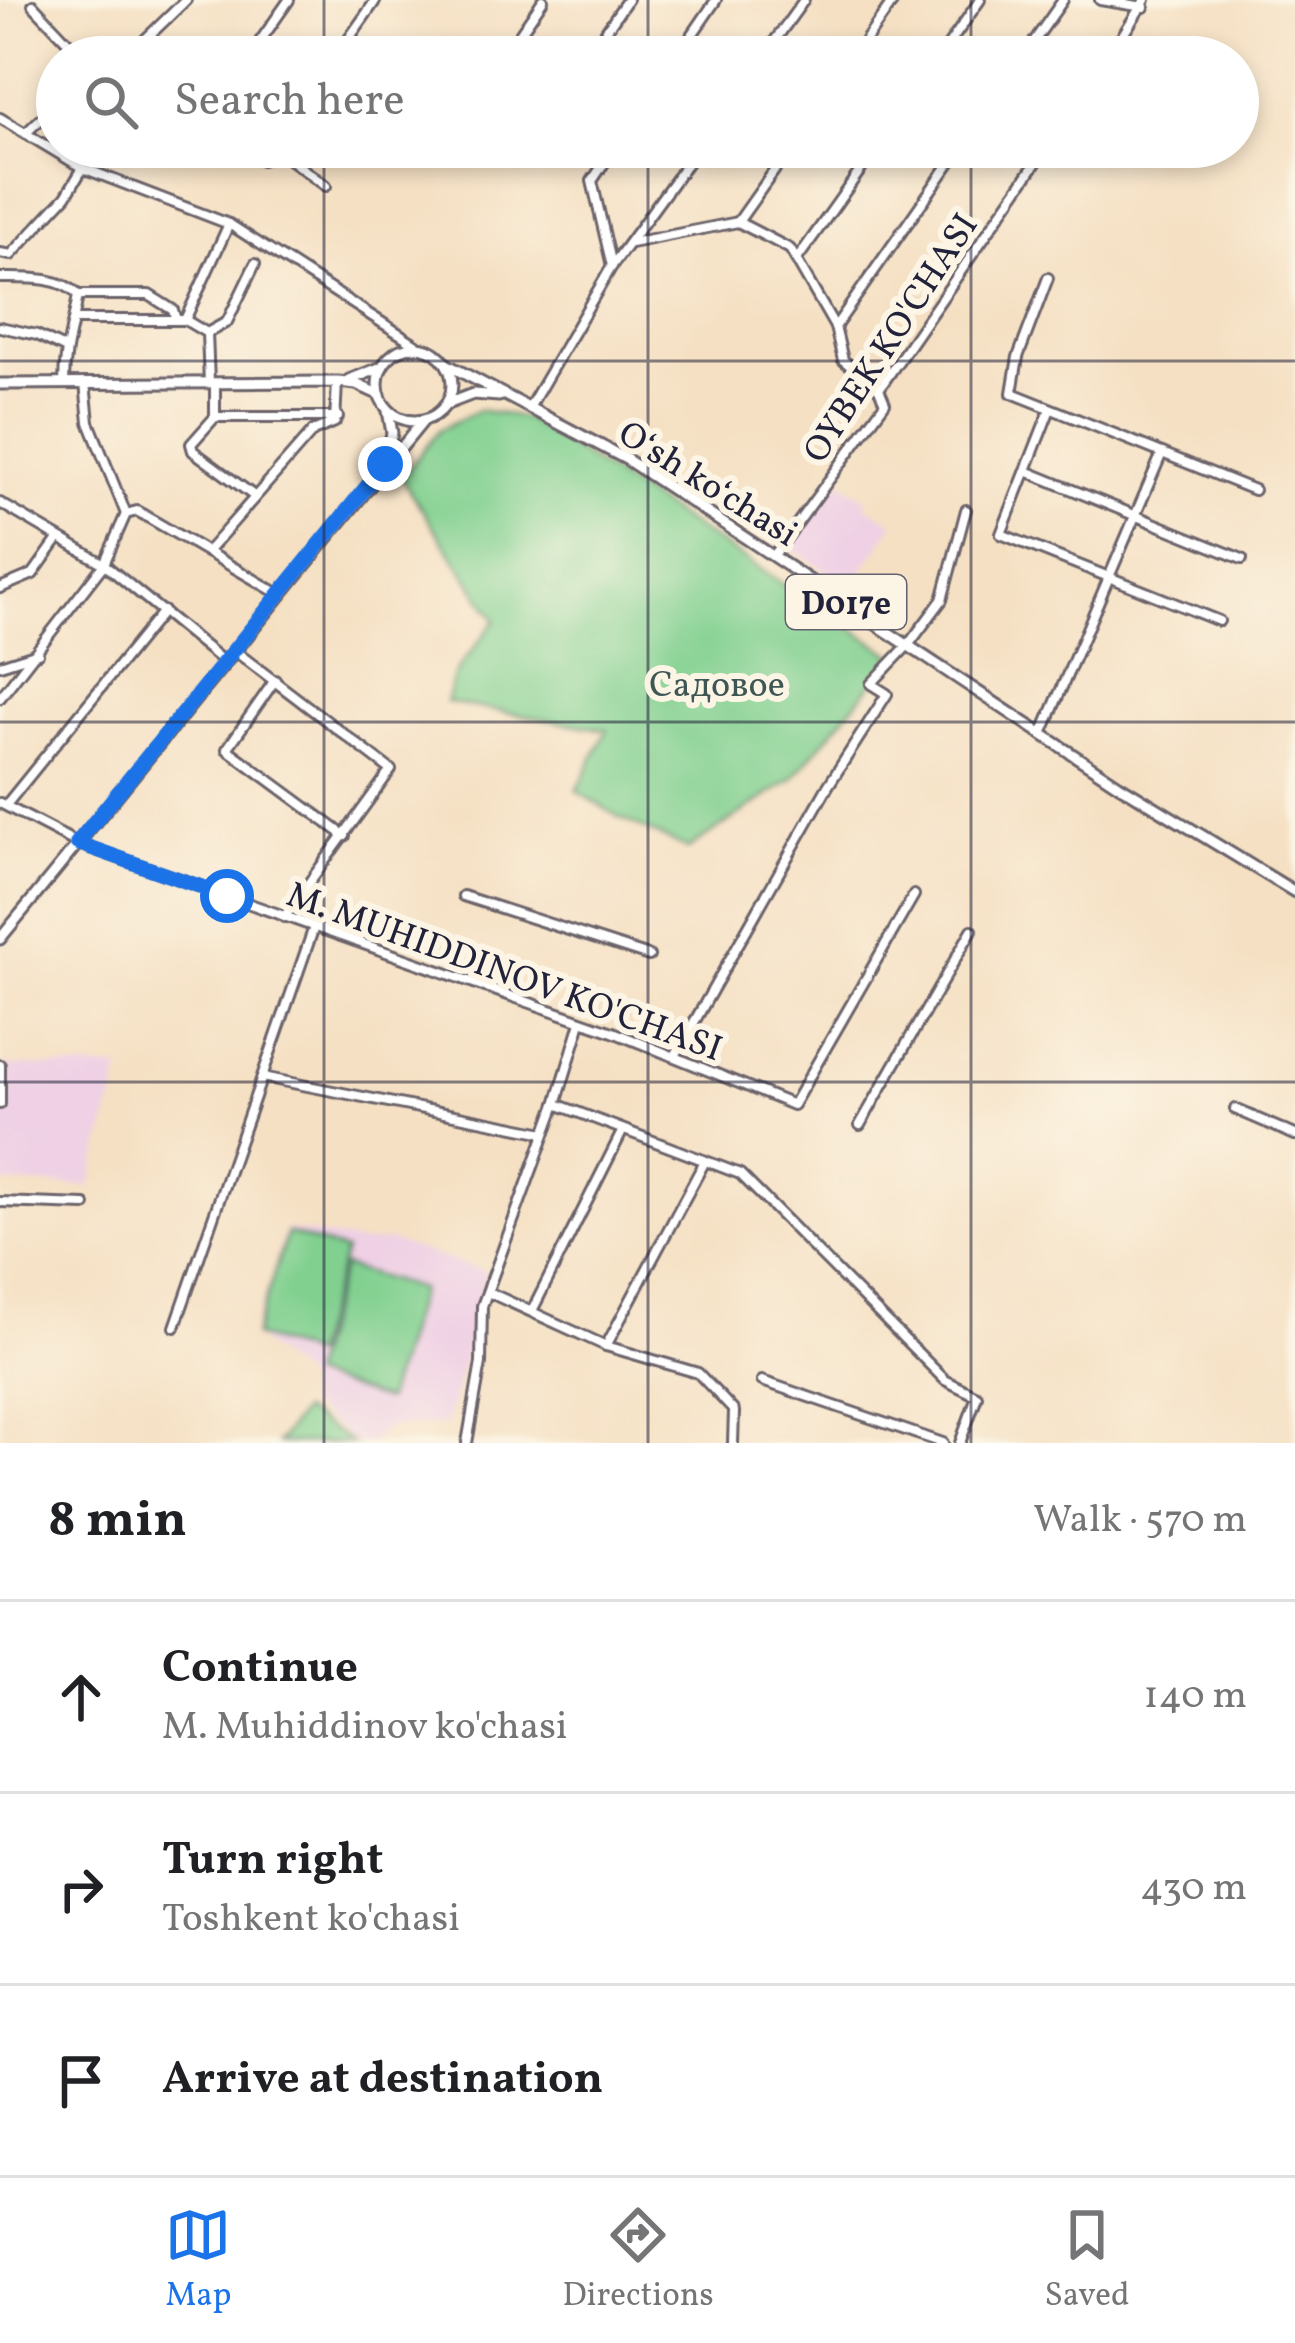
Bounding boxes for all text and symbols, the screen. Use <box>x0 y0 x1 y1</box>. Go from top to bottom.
search box <box>36 36 1259 168</box>
icon: search <box>78 69 144 135</box>
text: Search here <box>174 71 405 134</box>
street label: OYBEK KO'CHASI <box>793 205 992 474</box>
street label: Oʻsh koʻchasi <box>607 410 806 560</box>
route end <box>358 437 412 491</box>
road number: D017e <box>786 575 906 629</box>
park label: Садовое <box>649 662 785 712</box>
route start <box>200 869 254 923</box>
street label: M. MUHIDDINOV KO'CHASI <box>279 872 728 1076</box>
text: 8 min <box>48 1486 187 1557</box>
text: Walk · 570 m <box>1033 1494 1247 1548</box>
text: Continue <box>162 1638 358 1701</box>
icon: ahead <box>48 1664 114 1730</box>
text: 140 m <box>1144 1670 1247 1724</box>
text: M. Muhiddinov ko'chasi <box>162 1701 568 1755</box>
text: Turn right <box>162 1830 383 1893</box>
icon: right <box>48 1856 114 1922</box>
text: 430 m <box>1140 1862 1247 1916</box>
text: Toshkent ko'chasi <box>162 1893 460 1947</box>
icon: arrive <box>48 2048 114 2114</box>
text: Arrive at destination <box>162 2049 603 2112</box>
tab: Map <box>165 2202 232 2320</box>
tab: Directions <box>562 2202 714 2320</box>
tab: Saved <box>1045 2202 1130 2320</box>

